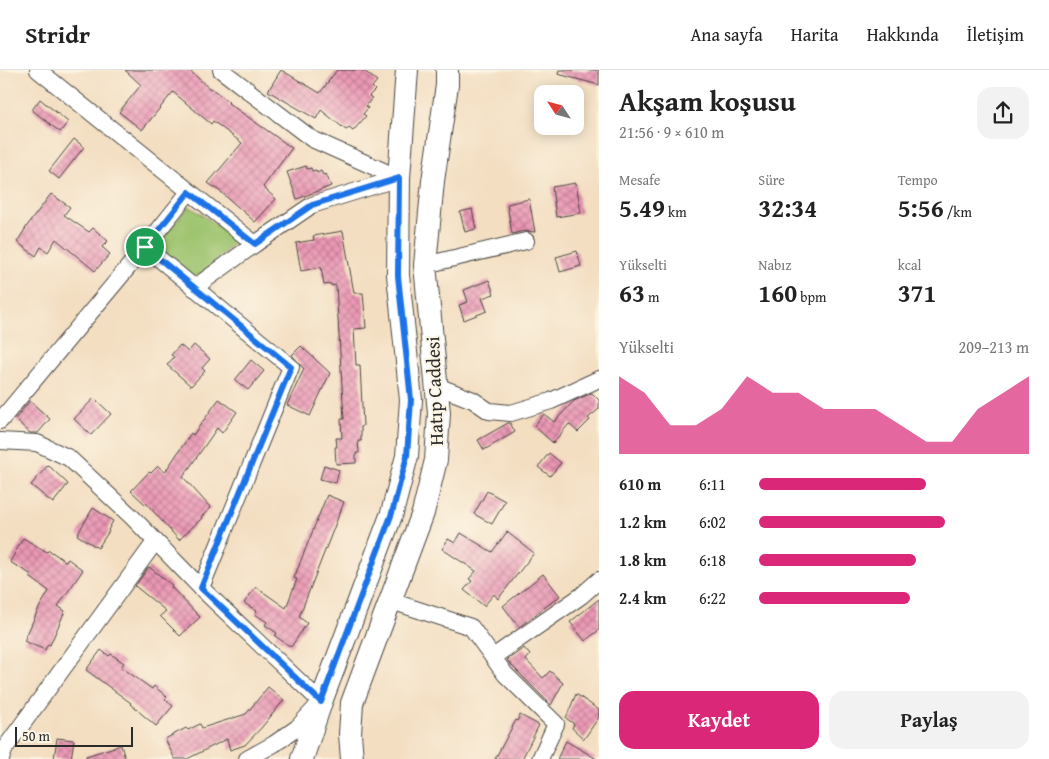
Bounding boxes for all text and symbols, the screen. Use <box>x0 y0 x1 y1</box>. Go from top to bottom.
text: Stridr <box>25 17 90 52</box>
text: Ana sayfa <box>690 21 763 48</box>
text: Harita <box>791 21 839 48</box>
text: Hakkında <box>867 21 939 48</box>
text: İletişim <box>967 21 1024 48</box>
text: Akşam koşusu <box>619 80 796 121</box>
north arrow <box>534 85 584 135</box>
map controls <box>534 85 584 135</box>
button: share <box>977 87 1029 139</box>
text: 21:56 · 9 × 610 m <box>619 120 724 144</box>
text: Mesafe <box>619 170 660 190</box>
text: Süre <box>758 170 785 190</box>
text: Tempo <box>898 170 938 190</box>
text: 5.49 <box>619 190 665 226</box>
text: 32:34 <box>758 190 817 226</box>
text: 5:56 <box>898 190 944 226</box>
text: km <box>665 202 687 222</box>
text: /km <box>944 202 972 222</box>
pin <box>124 226 166 268</box>
icon: arrive <box>131 233 159 261</box>
text: Yükselti <box>619 255 667 275</box>
text: Nabız <box>758 255 791 275</box>
text: kcal <box>898 255 922 275</box>
text: 63 <box>619 275 645 311</box>
text: 160 <box>758 275 797 311</box>
text: 371 <box>898 275 937 311</box>
text: m <box>645 287 659 307</box>
text: bpm <box>797 287 827 307</box>
text: Yükselti <box>619 335 674 359</box>
text: 209–213 m <box>959 335 1029 359</box>
street label: Hatıp Caddesi <box>418 336 450 446</box>
text: 610 m <box>619 472 661 496</box>
text: 6:11 <box>699 472 726 496</box>
text: 1.2 km <box>619 510 666 534</box>
text: 6:02 <box>699 510 726 534</box>
text: 1.8 km <box>619 548 666 572</box>
text: 6:18 <box>699 548 726 572</box>
text: 2.4 km <box>619 586 666 610</box>
text: 6:22 <box>699 586 726 610</box>
button: Kaydet <box>619 691 819 749</box>
button: Paylaş <box>829 691 1029 749</box>
scale bar <box>15 724 132 747</box>
text: 50 m <box>22 726 50 746</box>

